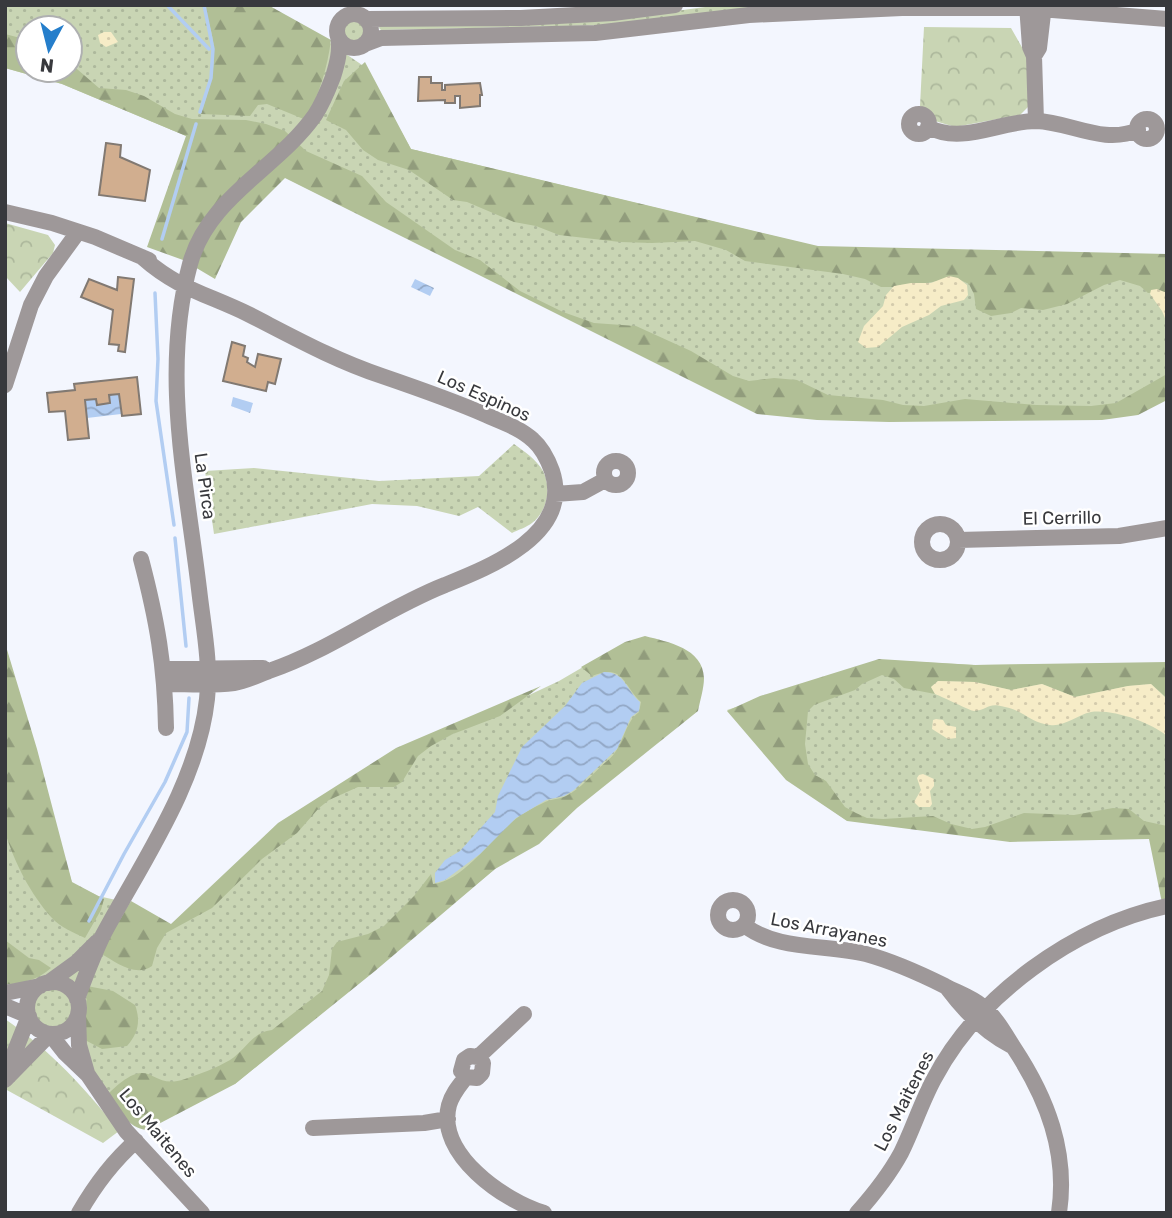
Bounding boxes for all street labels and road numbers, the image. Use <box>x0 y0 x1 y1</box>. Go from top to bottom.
street label: Los Espinos <box>434 366 534 426</box>
street label: La Pirca <box>189 451 221 521</box>
street label: El Cerrillo <box>1022 506 1102 530</box>
street label: Los Arrayanes <box>769 908 889 952</box>
street label: Los Maitenes <box>869 1047 939 1155</box>
street label: Los Maitenes <box>114 1084 202 1182</box>

